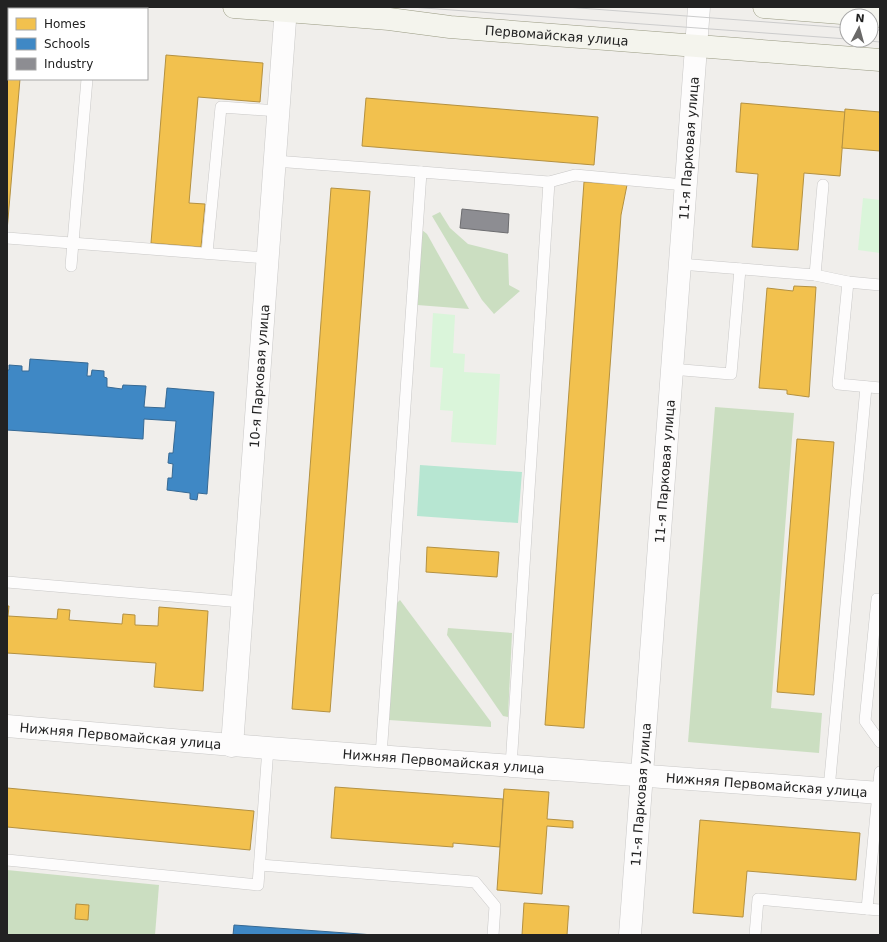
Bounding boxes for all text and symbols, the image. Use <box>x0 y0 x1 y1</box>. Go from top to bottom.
legend <box>8 8 148 80</box>
north arrow <box>839 8 879 48</box>
text: N <box>855 12 865 25</box>
text: Homes <box>44 17 86 31</box>
street label: Первомайская улица <box>484 22 629 48</box>
text: Schools <box>44 37 90 51</box>
text: Industry <box>44 57 93 71</box>
street label: 11-я Парковая улица <box>676 76 701 221</box>
street label: 10-я Парковая улица <box>246 304 272 448</box>
street label: 11-я Парковая улица <box>652 399 677 544</box>
street label: Нижняя Первомайская улица <box>19 720 222 752</box>
street label: 11-я Парковая улица <box>628 722 653 867</box>
street label: Нижняя Первомайская улица <box>342 746 545 776</box>
street label: Нижняя Первомайская улица <box>665 770 868 800</box>

